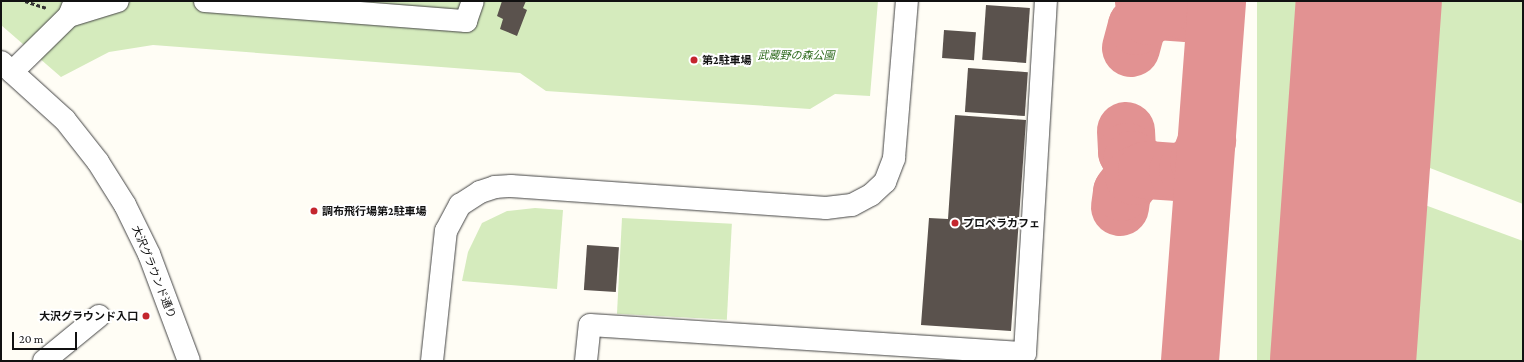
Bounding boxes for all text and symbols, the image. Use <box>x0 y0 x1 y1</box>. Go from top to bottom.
park label: 武蔵野の森公園 <box>758 48 834 62</box>
place label: 第2駐車場 <box>702 53 752 67</box>
marker: 第2駐車場 <box>689 55 699 65</box>
place label: 調布飛行場第2駐車場 <box>322 204 427 218</box>
marker: 調布飛行場第2駐車場 <box>309 206 319 216</box>
place label: プロペラカフェ <box>963 216 1040 230</box>
marker: プロペラカフェ <box>950 218 960 228</box>
street label: 大沢グラウンド通り <box>129 224 179 320</box>
place label: 大沢グラウンド入口 <box>39 309 138 323</box>
marker: 大沢グラウンド入口 <box>141 311 151 321</box>
scale bar <box>14 324 79 350</box>
text: 20 m <box>19 332 43 346</box>

